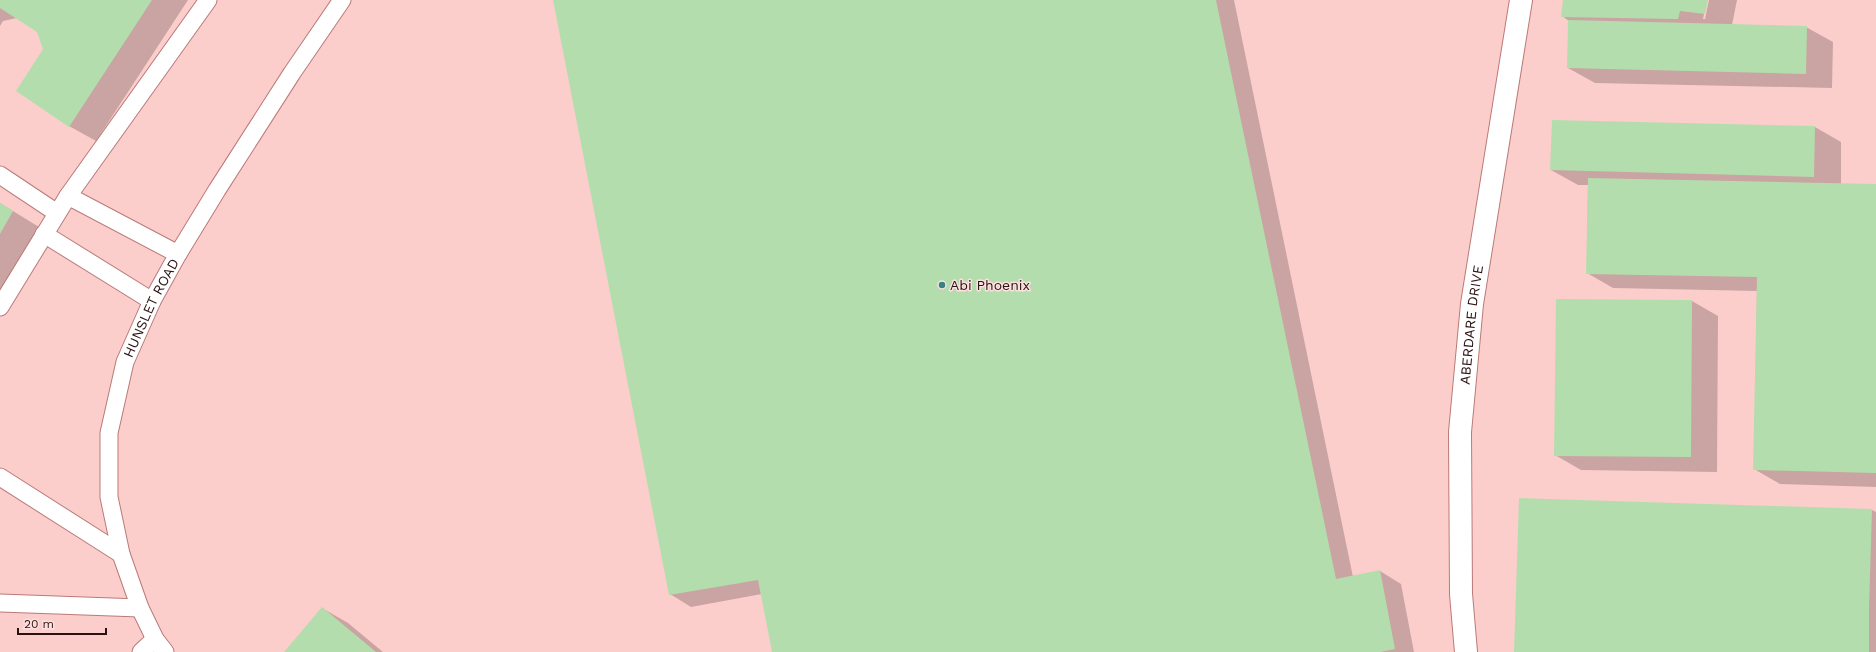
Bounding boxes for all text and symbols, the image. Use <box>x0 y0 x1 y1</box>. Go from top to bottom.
street label: HUNSLET ROAD <box>120 256 182 360</box>
street label: ABERDARE DRIVE <box>1456 264 1486 385</box>
place label: Abi Phoenix <box>950 277 1030 293</box>
marker: Abi Phoenix <box>937 280 947 290</box>
scale bar <box>18 610 106 636</box>
text: 20 m <box>24 617 54 631</box>

